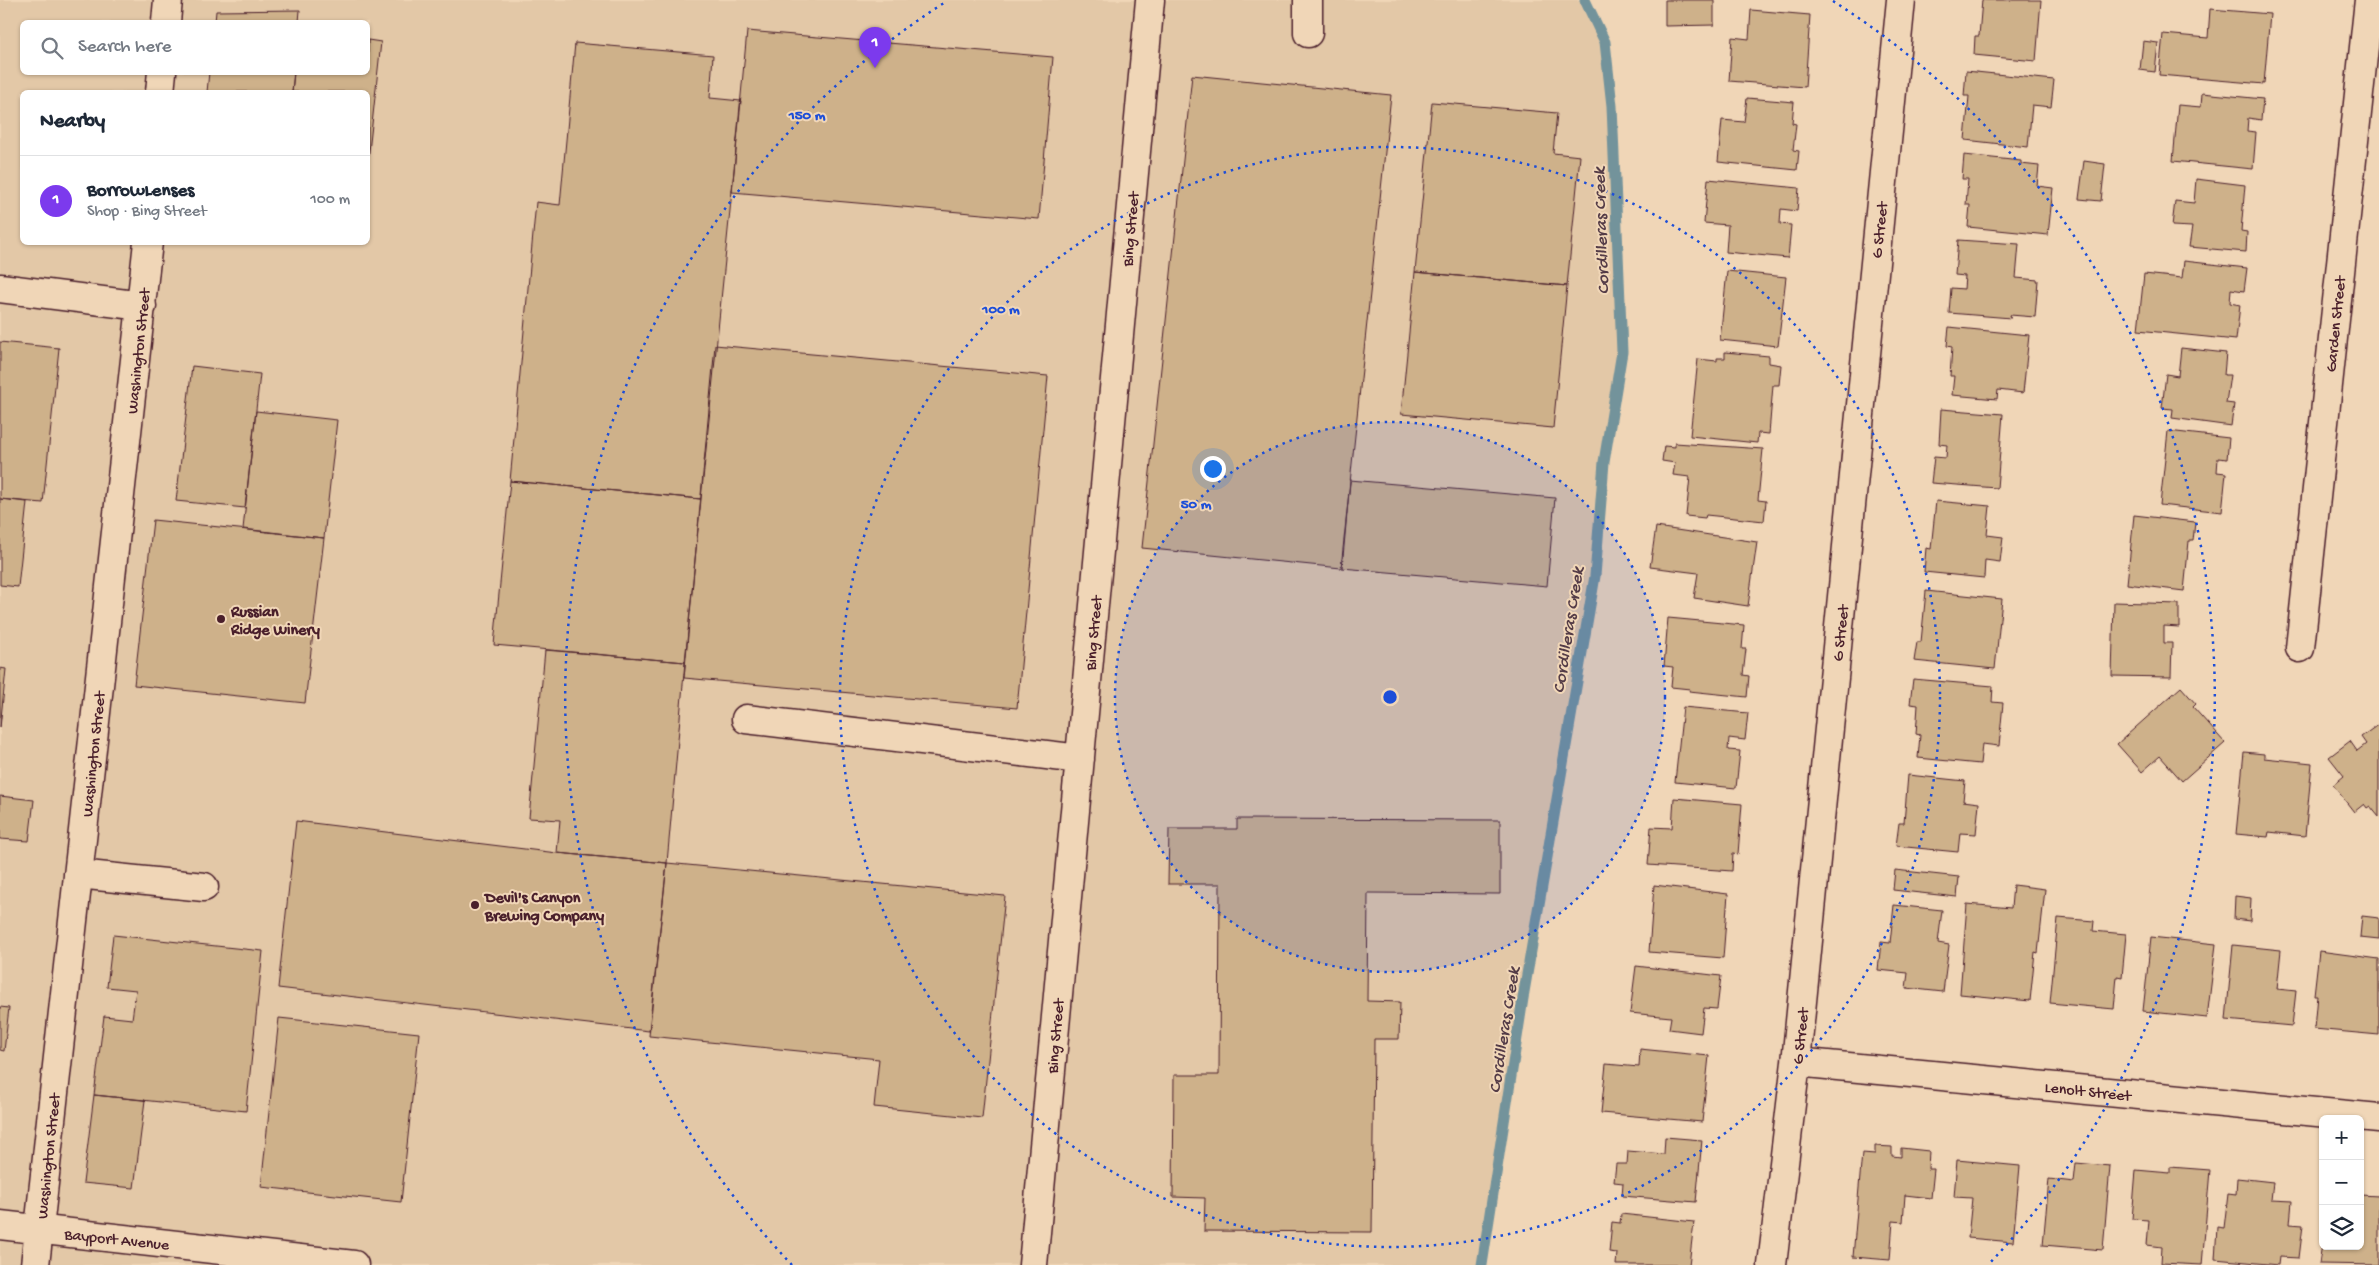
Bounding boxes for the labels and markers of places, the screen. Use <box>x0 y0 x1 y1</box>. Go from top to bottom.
pin: 1 <box>859 27 891 68</box>
place label: Russian Ridge Winery <box>230 604 320 641</box>
marker: Russian Ridge Winery <box>215 613 227 625</box>
centre of rings <box>1381 688 1399 706</box>
place label: Devil's Canyon Brewing Company <box>483 890 604 927</box>
marker: Devil's Canyon Brewing Company <box>469 899 481 911</box>

